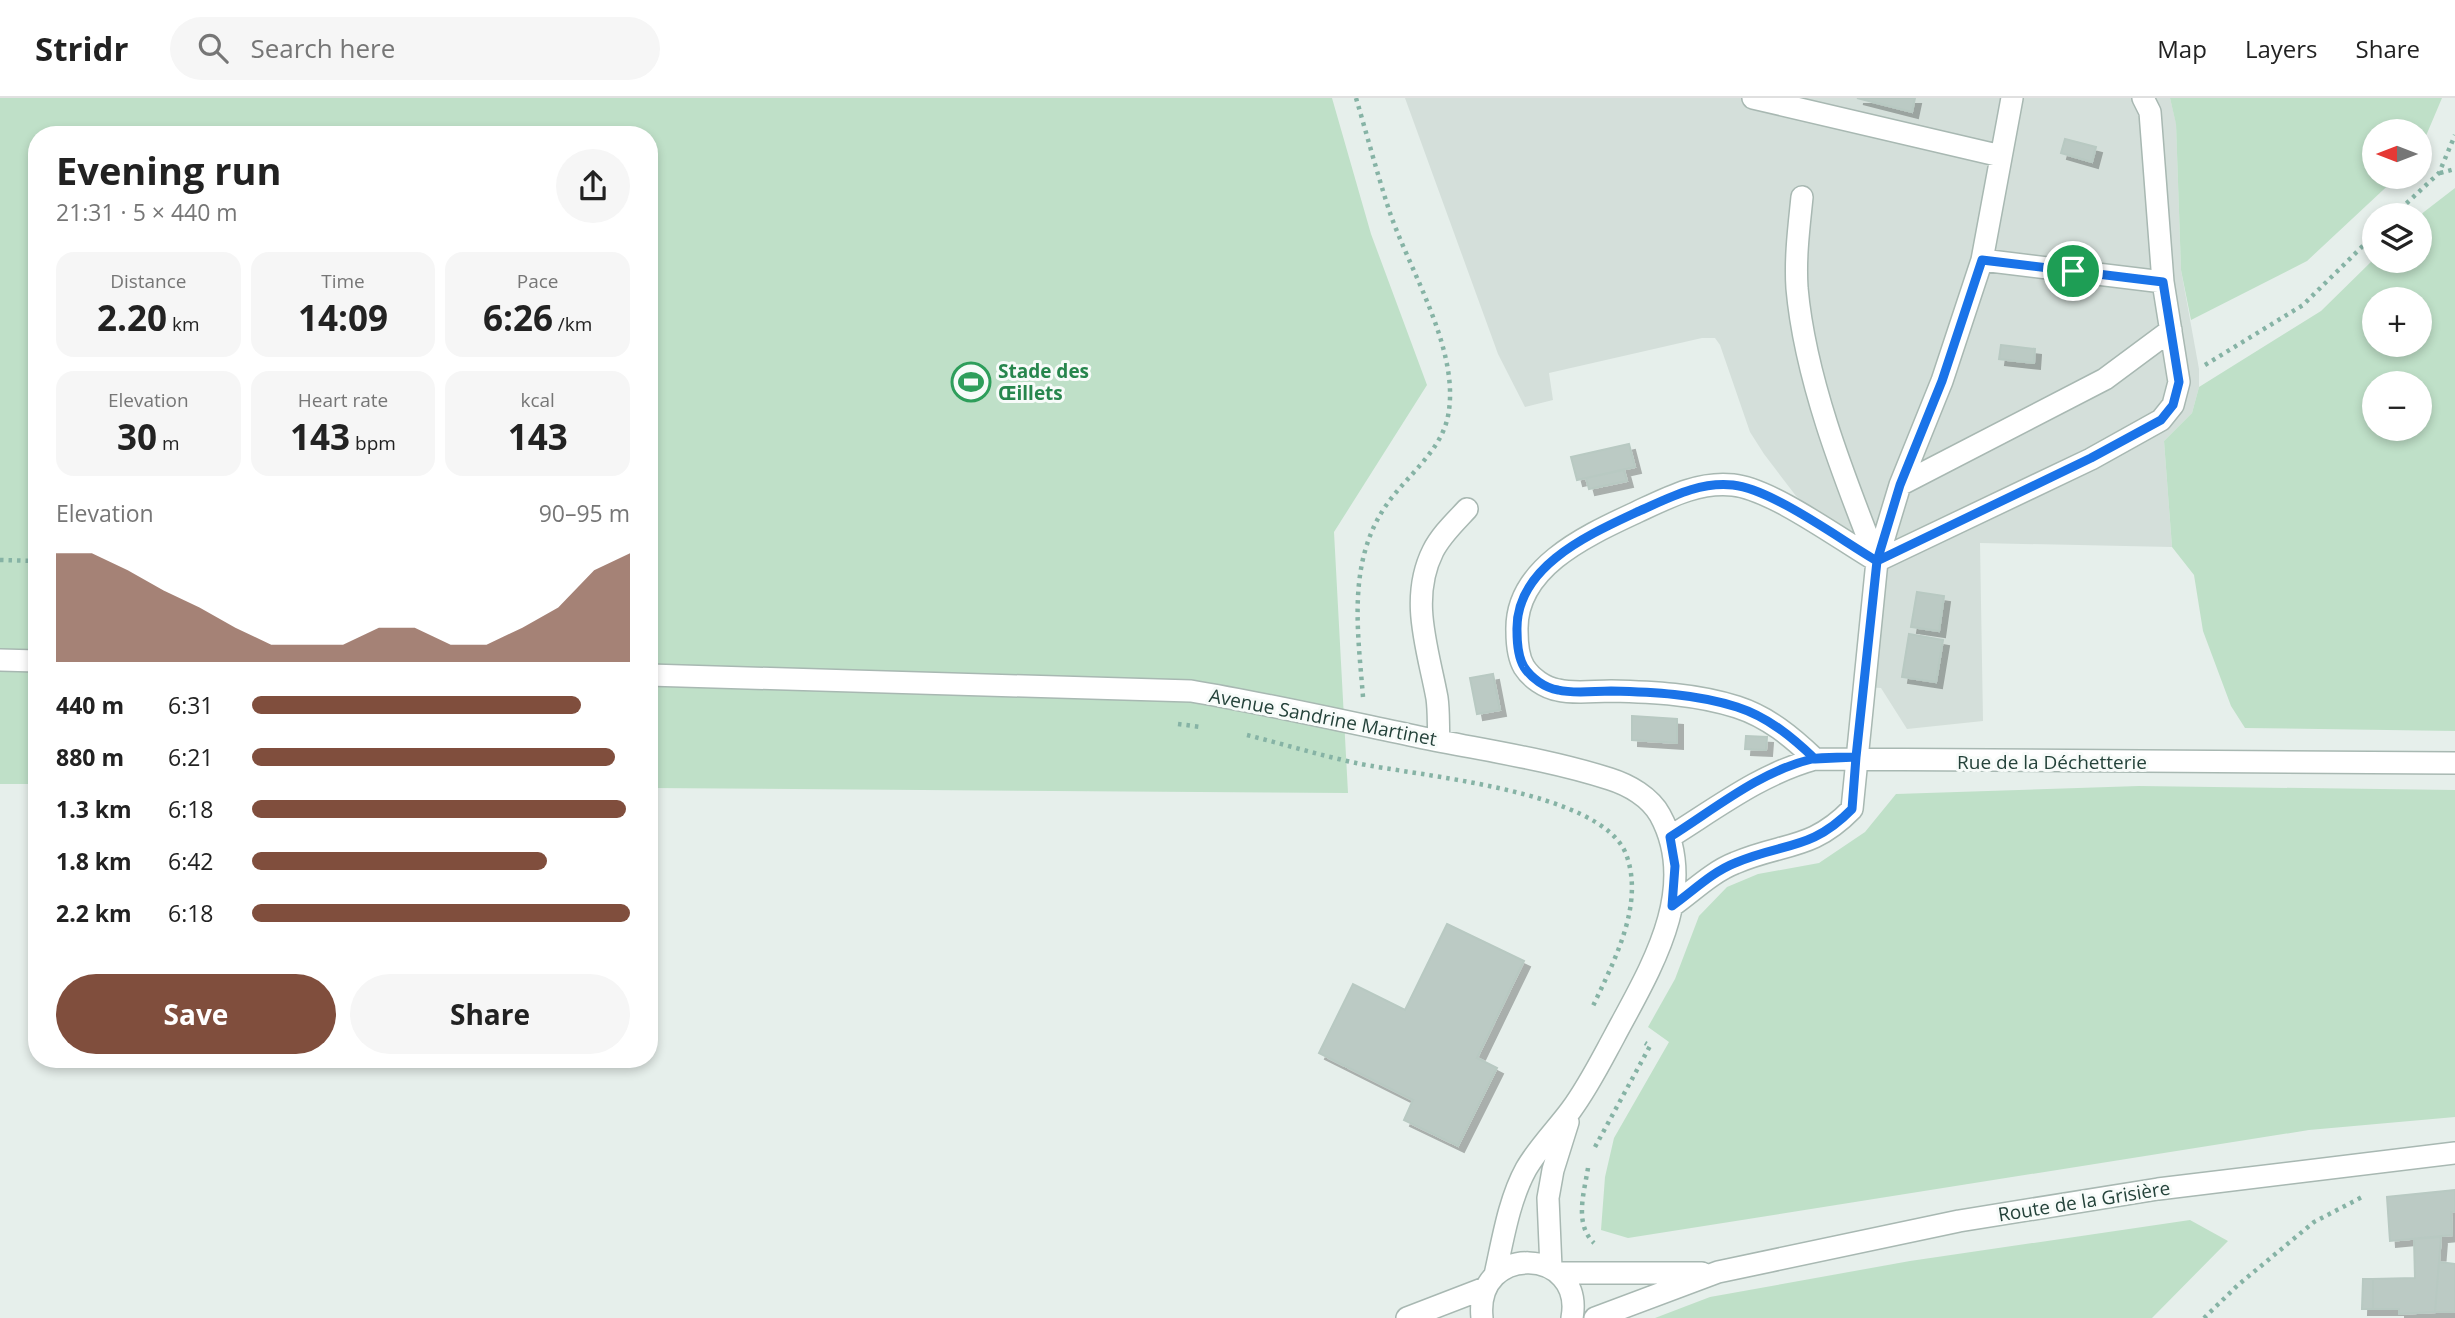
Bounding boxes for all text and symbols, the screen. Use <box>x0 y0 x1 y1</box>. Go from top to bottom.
search box <box>170 17 660 80</box>
text: Stridr <box>35 26 128 71</box>
icon: search <box>194 29 232 67</box>
text: Search here <box>250 30 395 66</box>
text: Map <box>2157 32 2207 65</box>
text: Layers <box>2245 32 2318 65</box>
text: Share <box>2356 32 2420 65</box>
north arrow <box>2362 119 2432 189</box>
map controls <box>2362 119 2432 441</box>
text: Evening run <box>56 144 281 196</box>
button: share <box>556 149 630 223</box>
text: 21:31 · 5 × 440 m <box>56 196 238 228</box>
button: layers <box>2362 203 2432 273</box>
pin <box>2043 241 2103 301</box>
icon: arrive <box>2054 252 2092 290</box>
text: Distance <box>110 268 187 294</box>
text: Time <box>321 268 365 294</box>
text: Pace <box>517 268 559 294</box>
button: + <box>2362 287 2432 357</box>
text: 2.20 <box>97 294 167 341</box>
text: 14:09 <box>298 294 388 341</box>
text: 6:26 <box>483 294 553 341</box>
text: km <box>167 311 200 337</box>
text: /km <box>553 311 592 337</box>
place label: Stade des Œillets <box>998 358 1089 406</box>
sports icon: Stade des Œillets <box>950 361 992 403</box>
button: − <box>2362 371 2432 441</box>
text: Elevation <box>108 387 189 413</box>
text: Heart rate <box>298 387 388 413</box>
text: kcal <box>520 387 555 413</box>
text: 30 <box>117 413 157 460</box>
text: 143 <box>290 413 350 460</box>
text: 143 <box>508 413 568 460</box>
text: m <box>157 430 180 456</box>
text: bpm <box>350 430 396 456</box>
text: Elevation <box>56 497 154 529</box>
text: 90–95 m <box>539 497 630 529</box>
street label: Avenue Sandrine Martinet <box>1207 682 1439 752</box>
text: 440 m <box>56 689 124 721</box>
text: 6:31 <box>168 689 214 721</box>
text: 880 m <box>56 741 124 773</box>
text: 6:21 <box>168 741 214 773</box>
street label: Rue de la Déchetterie <box>1957 749 2147 775</box>
text: 1.3 km <box>56 793 132 825</box>
text: 6:18 <box>168 793 214 825</box>
text: 1.8 km <box>56 845 132 877</box>
text: 6:42 <box>168 845 214 877</box>
text: 2.2 km <box>56 897 132 929</box>
text: 6:18 <box>168 897 214 929</box>
button: Save <box>56 974 336 1054</box>
button: Share <box>350 974 630 1054</box>
street label: Route de la Grisière <box>1996 1175 2172 1227</box>

